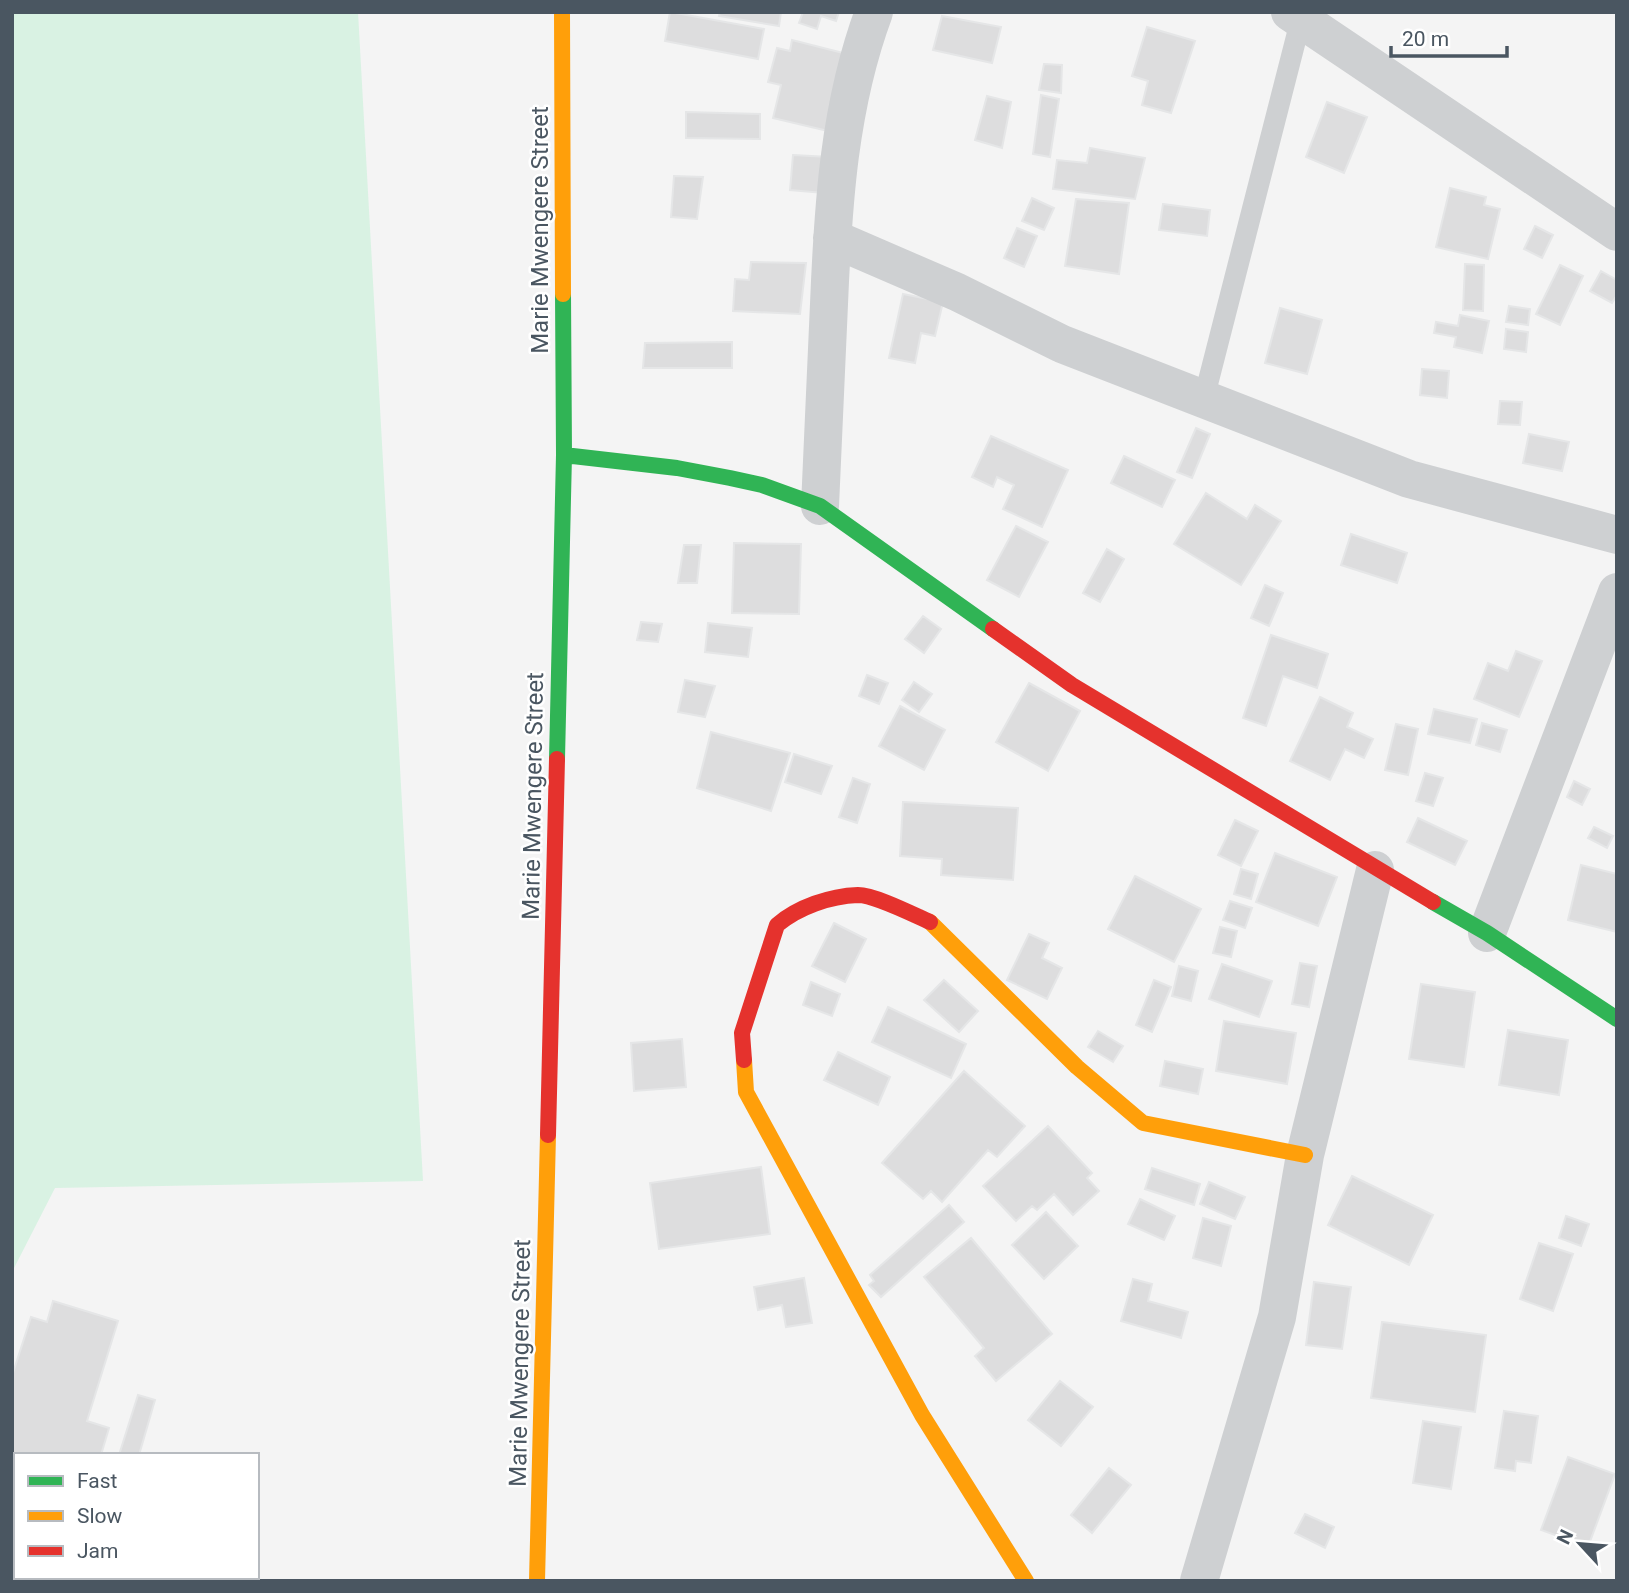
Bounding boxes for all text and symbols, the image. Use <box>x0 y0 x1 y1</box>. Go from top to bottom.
scale bar <box>1391 14 1506 58</box>
text: 20 m <box>1402 27 1449 51</box>
street label: Marie Mwengere Street <box>526 106 554 354</box>
street label: Marie Mwengere Street <box>517 672 549 920</box>
street label: Marie Mwengere Street <box>504 1239 536 1487</box>
legend <box>14 1453 259 1579</box>
text: Fast <box>77 1469 118 1493</box>
text: Slow <box>77 1504 123 1528</box>
north arrow <box>1545 1509 1615 1579</box>
text: N <box>1552 1526 1578 1548</box>
text: Jam <box>77 1539 118 1563</box>

